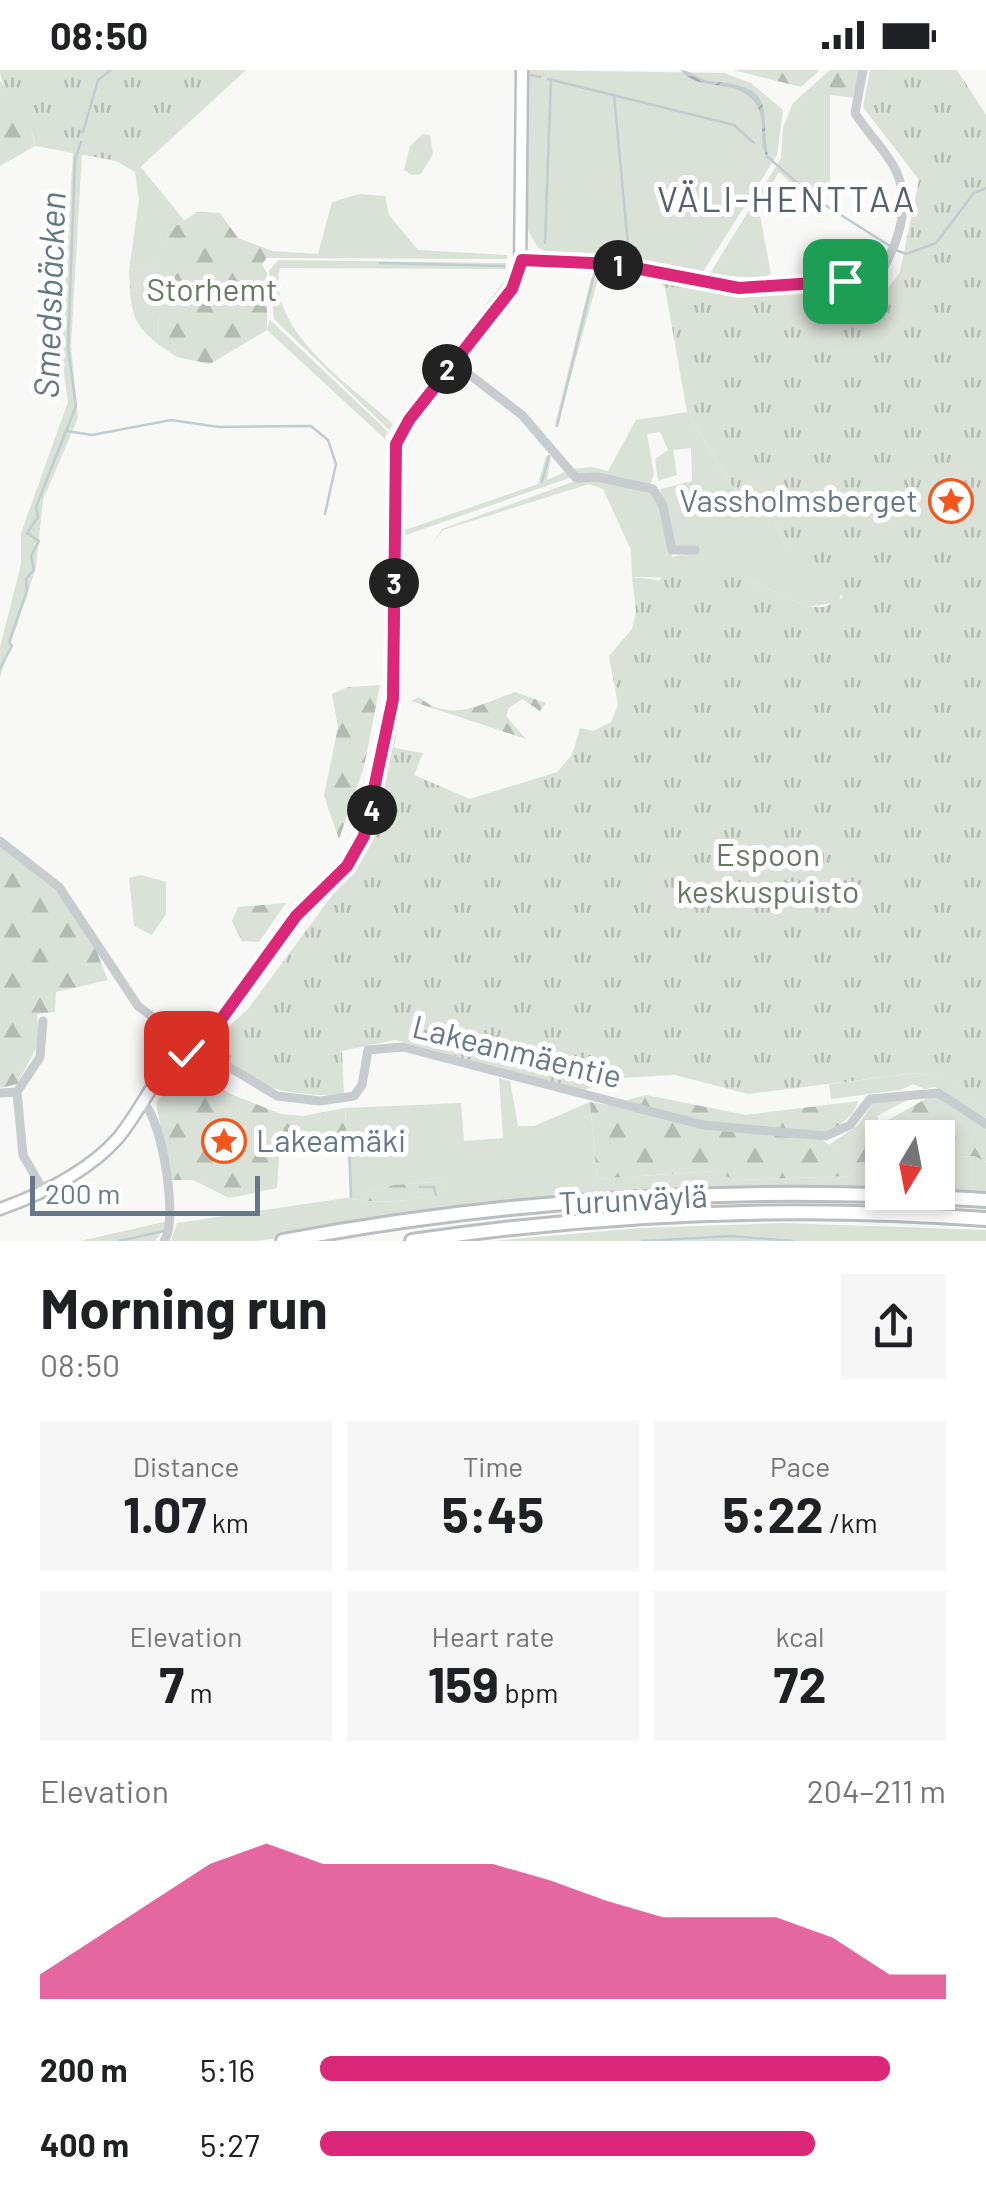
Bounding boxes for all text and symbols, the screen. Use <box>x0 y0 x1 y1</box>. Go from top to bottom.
text: 08:50 <box>50 12 148 58</box>
district label: VÄLI-HENTTAA <box>657 177 917 219</box>
water label: Smedsbäcken <box>23 191 73 399</box>
pin <box>803 239 888 324</box>
pin: 1 <box>593 240 643 290</box>
text: 1 <box>613 248 623 282</box>
icon: arrive <box>818 254 873 309</box>
park label: Storhemt <box>146 269 278 307</box>
pin: 2 <box>422 344 472 394</box>
text: 2 <box>439 352 455 386</box>
place icon: Vassholmsberget <box>928 478 974 524</box>
place label: Vassholmsberget <box>679 480 918 518</box>
pin: 3 <box>369 558 419 608</box>
text: 3 <box>386 566 402 600</box>
pin: 4 <box>347 785 397 835</box>
text: 4 <box>364 793 380 827</box>
park label: Espoon keskuspuisto <box>676 834 860 909</box>
street label: Lakeanmäentie <box>409 1006 626 1094</box>
pin <box>144 1011 229 1096</box>
icon: check <box>159 1026 214 1081</box>
place icon: Lakeamäki <box>201 1118 247 1164</box>
place label: Lakeamäki <box>256 1120 406 1158</box>
north arrow <box>865 1120 955 1210</box>
map controls <box>865 1120 955 1210</box>
scale bar <box>30 1171 260 1216</box>
street label: Turunväylä <box>557 1175 708 1221</box>
text: 200 m <box>45 1176 120 1210</box>
text: Morning run <box>40 1274 328 1340</box>
button: share <box>841 1274 946 1379</box>
text: 08:50 <box>40 1345 120 1383</box>
text: Distance <box>133 1449 239 1483</box>
text: Time <box>463 1449 523 1483</box>
text: Pace <box>770 1449 830 1483</box>
text: 1.07 <box>123 1483 206 1543</box>
text: 5:45 <box>442 1483 544 1543</box>
text: 5:22 <box>722 1483 824 1543</box>
text: km <box>206 1505 249 1539</box>
text: /km <box>824 1505 878 1539</box>
text: Elevation <box>130 1619 242 1653</box>
text: Heart rate <box>432 1619 554 1653</box>
text: kcal <box>776 1619 824 1653</box>
text: 7 <box>159 1653 184 1713</box>
text: 159 <box>428 1653 499 1713</box>
text: 72 <box>774 1653 826 1713</box>
text: m <box>184 1675 213 1709</box>
text: bpm <box>499 1675 558 1709</box>
text: Elevation <box>40 1771 169 1809</box>
text: 204–211 m <box>807 1771 946 1809</box>
text: 200 m <box>40 2050 128 2088</box>
text: 5:16 <box>200 2050 255 2088</box>
text: 400 m <box>40 2125 129 2163</box>
text: 5:27 <box>200 2125 260 2163</box>

